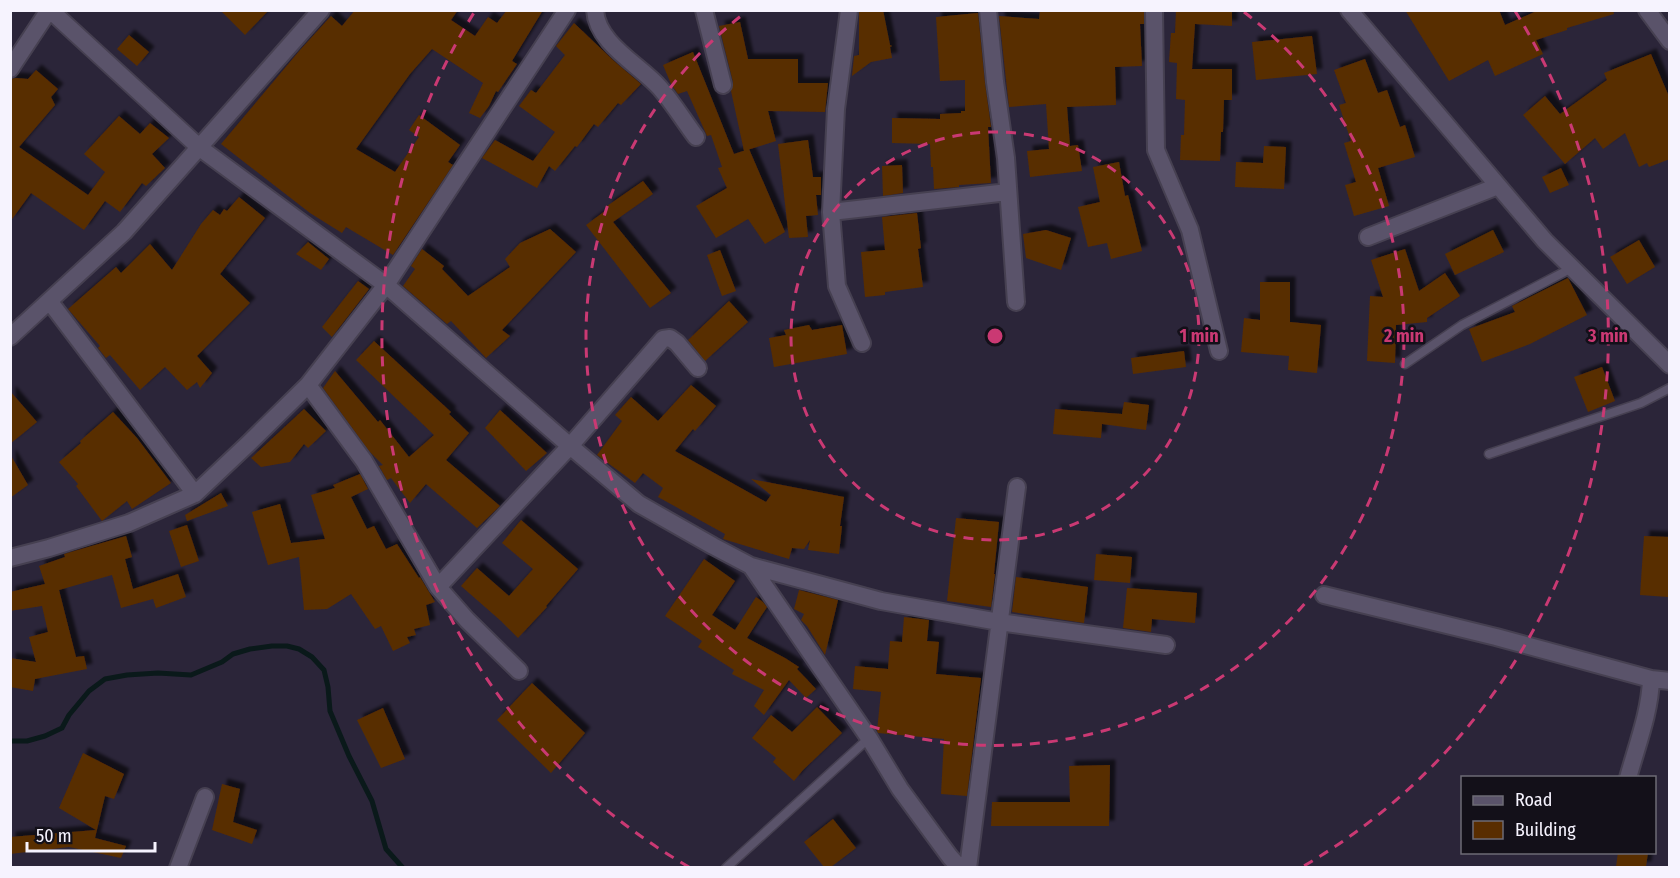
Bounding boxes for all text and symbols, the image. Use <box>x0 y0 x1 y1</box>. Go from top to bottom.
text: 1 min <box>1179 325 1219 347</box>
text: 2 min <box>1383 325 1424 347</box>
text: 3 min <box>1587 325 1628 347</box>
centre of rings <box>985 326 1005 346</box>
legend <box>1461 776 1656 854</box>
text: Road <box>1515 789 1552 811</box>
scale bar <box>27 815 154 853</box>
text: Building <box>1515 819 1576 841</box>
text: 50 m <box>36 825 72 847</box>

